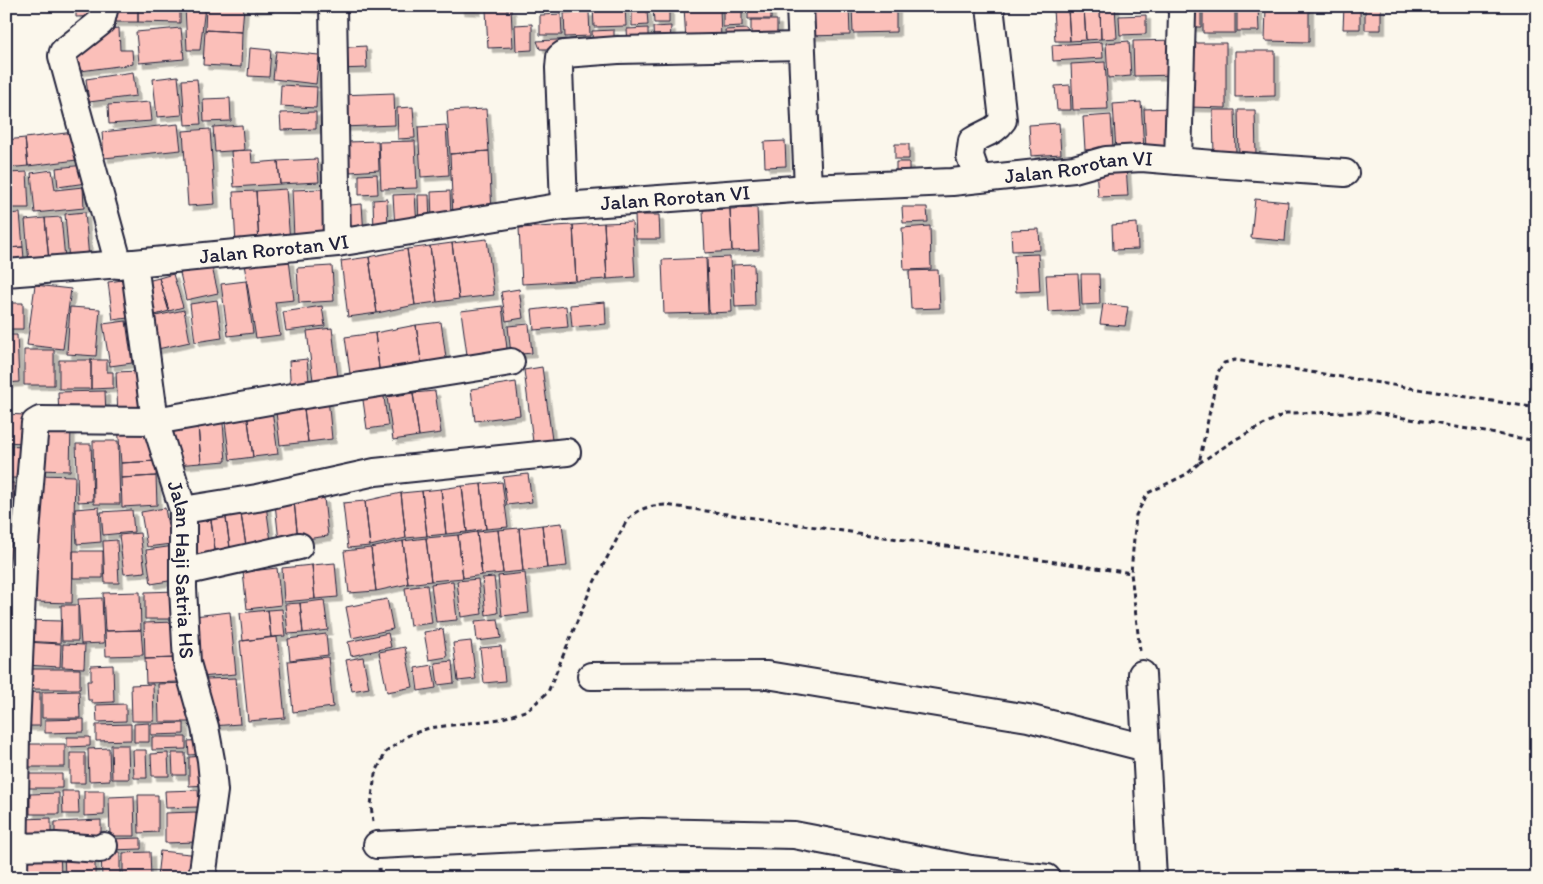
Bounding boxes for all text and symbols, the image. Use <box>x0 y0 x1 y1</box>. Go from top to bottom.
street label: Jalan Rorotan VI <box>1003 145 1154 188</box>
street label: Jalan Rorotan VI <box>600 179 751 215</box>
street label: Jalan Rorotan VI <box>198 228 350 269</box>
street label: Jalan Haji Satria HS <box>162 477 200 659</box>

